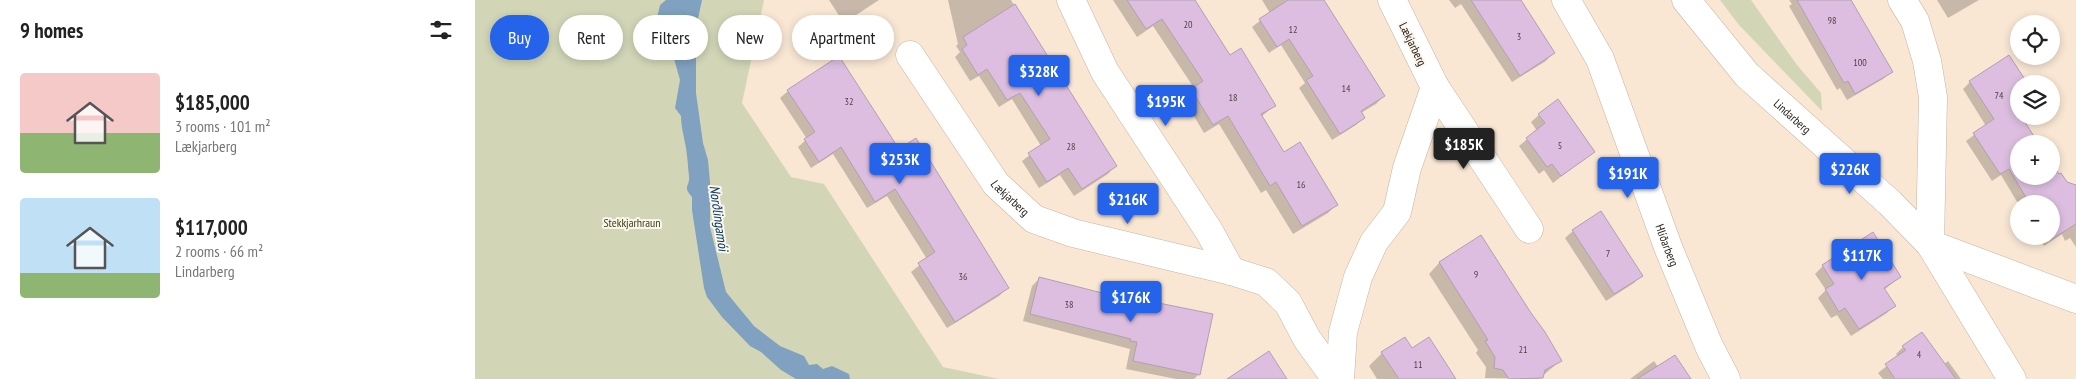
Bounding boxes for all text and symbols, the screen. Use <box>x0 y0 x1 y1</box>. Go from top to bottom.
house number: 98 <box>1828 14 1837 27</box>
chip: Buy <box>490 15 549 60</box>
chip: Rent <box>559 15 623 60</box>
chip: Filters <box>633 15 708 60</box>
chip: New <box>718 15 782 60</box>
chip: Apartment <box>792 15 894 60</box>
map controls <box>2010 15 2060 245</box>
button: locate <box>2010 15 2060 65</box>
icon: filters <box>427 16 455 44</box>
text: 9 homes <box>20 17 83 44</box>
house number: 20 <box>1184 18 1193 31</box>
street label: Lækjarberg <box>1396 20 1430 68</box>
house number: 12 <box>1289 23 1298 36</box>
house number: 3 <box>1517 30 1521 43</box>
pin: $328K <box>1004 54 1074 97</box>
house number: 100 <box>1853 56 1867 69</box>
text: $328K <box>1020 61 1058 81</box>
button: layers <box>2010 75 2060 125</box>
house number: 14 <box>1342 82 1351 95</box>
pin: $195K <box>1131 84 1201 127</box>
text: $185,000 <box>175 89 250 116</box>
house number: 74 <box>1995 89 2004 102</box>
text: $195K <box>1147 91 1185 111</box>
house number: 18 <box>1229 91 1238 104</box>
icon: home <box>60 93 120 153</box>
house number: 32 <box>845 95 854 108</box>
street label: Lindarberg <box>1771 95 1814 136</box>
text: 3 rooms · 101 m² <box>175 116 271 136</box>
pin: $185K <box>1429 128 1499 170</box>
text: $185K <box>1445 134 1483 154</box>
button: + <box>2010 135 2060 185</box>
text: Lækjarberg <box>175 136 237 156</box>
house number: 5 <box>1558 139 1562 152</box>
house number: 28 <box>1067 140 1076 153</box>
pin: $253K <box>865 142 935 185</box>
text: $253K <box>881 149 919 169</box>
pin: $226K <box>1815 152 1885 195</box>
pin: $191K <box>1593 156 1663 199</box>
text: $226K <box>1831 159 1869 179</box>
text: $191K <box>1609 163 1647 183</box>
street label: Lækjarberg <box>988 177 1033 219</box>
house number: 16 <box>1297 178 1306 191</box>
pin: $216K <box>1093 182 1163 225</box>
water label: Norðlingamói <box>705 184 733 254</box>
text: $216K <box>1109 189 1147 209</box>
button: − <box>2010 195 2060 245</box>
text: $117,000 <box>175 214 248 241</box>
park label: Stekkjarhraun <box>603 215 661 230</box>
icon: home <box>60 218 120 278</box>
street label: Hlíðarberg <box>1653 222 1683 268</box>
pin: $117K <box>1827 238 1897 281</box>
text: 2 rooms · 66 m² <box>175 241 263 261</box>
text: $117K <box>1843 245 1881 265</box>
house number: 7 <box>1606 247 1610 260</box>
text: Lindarberg <box>175 261 235 281</box>
house number: 9 <box>1474 268 1478 281</box>
house number: 36 <box>959 270 968 283</box>
pin: $176K <box>1096 280 1166 323</box>
text: $176K <box>1112 287 1150 307</box>
house number: 38 <box>1065 298 1074 311</box>
house number: 21 <box>1519 343 1528 356</box>
house number: 4 <box>1917 348 1922 361</box>
house number: 11 <box>1414 358 1423 371</box>

